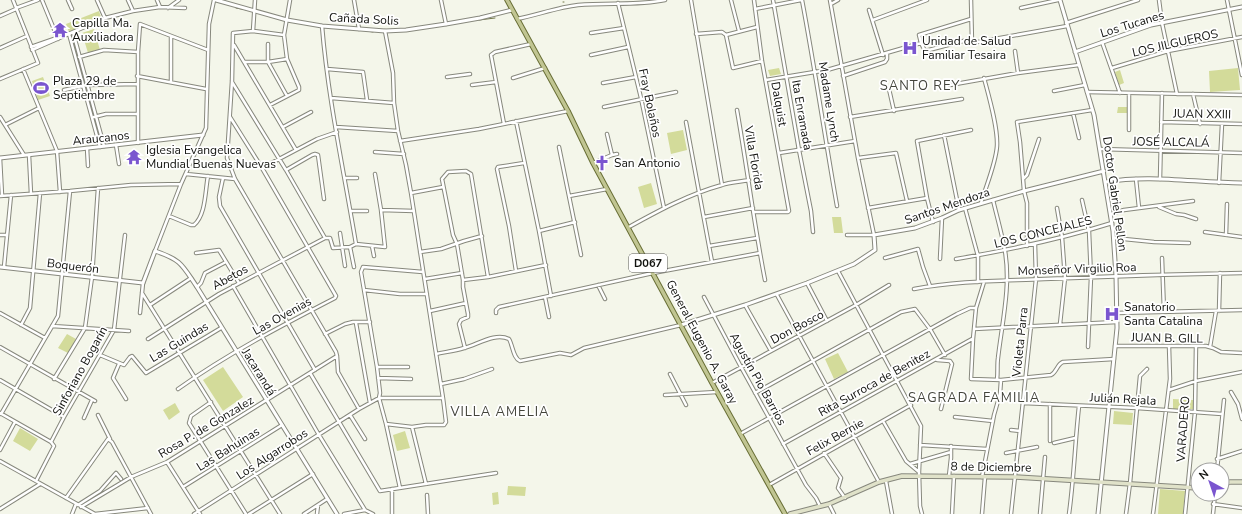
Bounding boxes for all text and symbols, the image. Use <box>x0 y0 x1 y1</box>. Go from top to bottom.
street label: Los Tucanes <box>1098 7 1166 41</box>
street label: Cañada Solis <box>329 9 400 29</box>
place label: Capilla Ma. Auxiliadora <box>72 15 134 45</box>
temple icon: Capilla Ma. Auxiliadora <box>51 21 69 39</box>
street label: LOS JILGUEROS <box>1130 25 1220 61</box>
place label: Unidad de Salud Familiar Tesaira <box>922 33 1011 63</box>
hospital icon: Unidad de Salud Familiar Tesaira <box>901 39 919 57</box>
street label: Madame Lynch <box>815 61 843 143</box>
street label: Fray Bolaños <box>635 67 665 139</box>
place label: Plaza 29 de Septiembre <box>53 73 116 103</box>
district label: SANTO REY <box>880 77 960 95</box>
sports icon: Plaza 29 de Septiembre <box>32 79 50 97</box>
street label: Ita Enramada <box>788 79 816 151</box>
street label: Dalquist <box>767 80 791 128</box>
street label: JUAN XXIII <box>1172 105 1231 123</box>
street label: Villa Florida <box>740 124 768 191</box>
street label: Araucanos <box>72 127 131 149</box>
street label: JOSÉ ALCALÁ <box>1131 133 1210 151</box>
street label: Doctor Gabriel Pellon <box>1099 136 1131 252</box>
place label: Iglesia Evangelica Mundial Buenas Nuevas <box>146 142 276 172</box>
temple icon: Iglesia Evangelica Mundial Buenas Nuevas <box>125 148 143 166</box>
church icon: San Antonio <box>593 154 611 172</box>
place label: San Antonio <box>614 155 681 171</box>
street label: Santos Mendoza <box>902 184 992 228</box>
street label: LOS CONCEJALES <box>992 212 1094 252</box>
road number: D067 <box>629 254 667 272</box>
street label: Boquerón <box>46 255 100 277</box>
street label: Monseñor Virgilio Roa <box>1017 259 1137 279</box>
street label: Abetos <box>209 261 251 293</box>
street label: General Eugenio A. Garay <box>662 277 742 408</box>
street label: Las Ovenias <box>250 293 315 339</box>
place label: Sanatorio Santa Catalina <box>1124 299 1203 329</box>
hospital icon: Sanatorio Santa Catalina <box>1103 305 1121 323</box>
street label: Don Bosco <box>768 306 827 348</box>
street label: Violeta Parra <box>1008 306 1032 379</box>
street label: Las Guindas <box>147 318 212 366</box>
street label: Sinforiano Bogarín <box>49 324 111 418</box>
street label: JUAN B. GILL <box>1130 329 1204 347</box>
street label: Agustín Pio Barrios <box>726 330 790 428</box>
street label: Jacarandá <box>238 344 280 399</box>
street label: Rita Surroca de Benitez <box>815 345 933 420</box>
district label: SAGRADA FAMILIA <box>908 389 1040 407</box>
street label: Julián Rejala <box>1088 389 1157 409</box>
street label: Rosa P. de Gonzalez <box>155 392 257 462</box>
street label: VARADERO <box>1173 395 1193 464</box>
district label: VILLA AMELIA <box>450 403 550 421</box>
street label: Felix Bernie <box>803 415 867 459</box>
street label: Las Bahuinas <box>193 423 263 475</box>
street label: Los Algarrobos <box>233 425 311 483</box>
street label: 8 de Diciembre <box>950 458 1032 476</box>
north arrow <box>1190 462 1230 502</box>
text: N <box>1196 466 1212 483</box>

